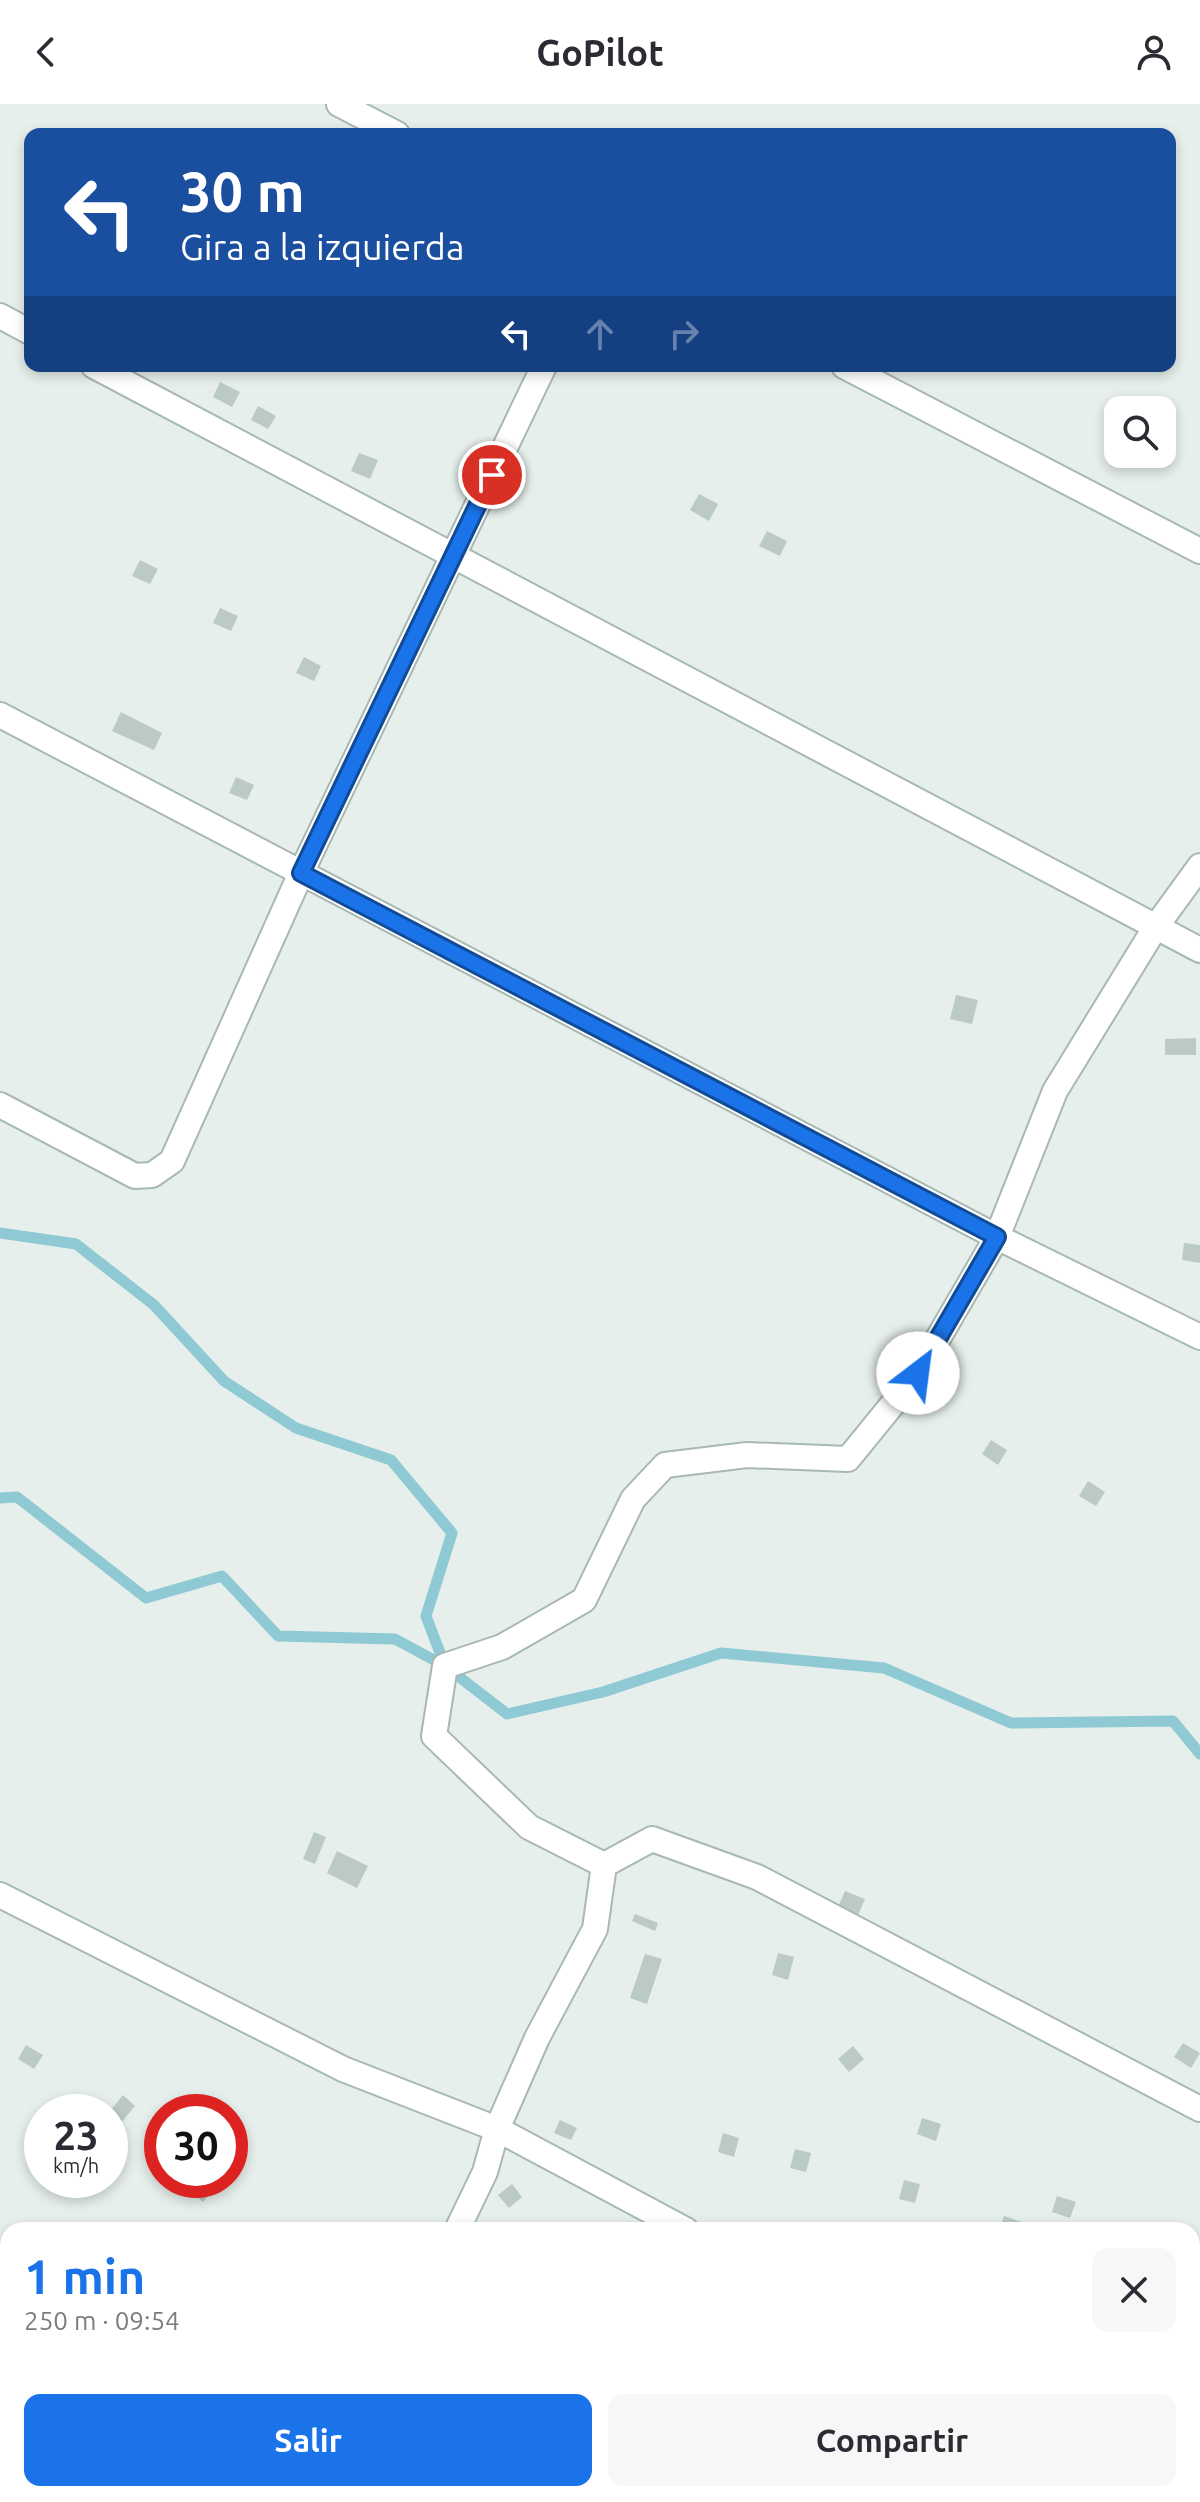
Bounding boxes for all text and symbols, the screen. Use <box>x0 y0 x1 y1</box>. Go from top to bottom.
icon: back <box>24 30 68 74</box>
icon: person <box>1132 30 1176 74</box>
text: GoPilot <box>536 32 664 73</box>
icon: left <box>48 160 152 264</box>
text: 30 m <box>180 160 305 223</box>
text: Gira a la izquierda <box>180 226 464 267</box>
icon: left <box>494 312 538 356</box>
icon: ahead <box>578 312 622 356</box>
icon: right <box>662 312 706 356</box>
map controls <box>1104 396 1176 468</box>
button: search <box>1104 396 1176 468</box>
pin <box>458 441 526 509</box>
icon: arrive <box>470 453 514 497</box>
position arrow <box>876 1331 960 1415</box>
speed limit sign: 30 <box>144 2094 248 2198</box>
text: 23 <box>53 2113 99 2158</box>
text: km/h <box>53 2154 99 2177</box>
button: close <box>1092 2248 1176 2332</box>
text: 1 min <box>24 2249 145 2303</box>
text: 250 m · 09:54 <box>24 2306 180 2335</box>
button: Salir <box>24 2394 592 2486</box>
button: Compartir <box>608 2394 1176 2486</box>

